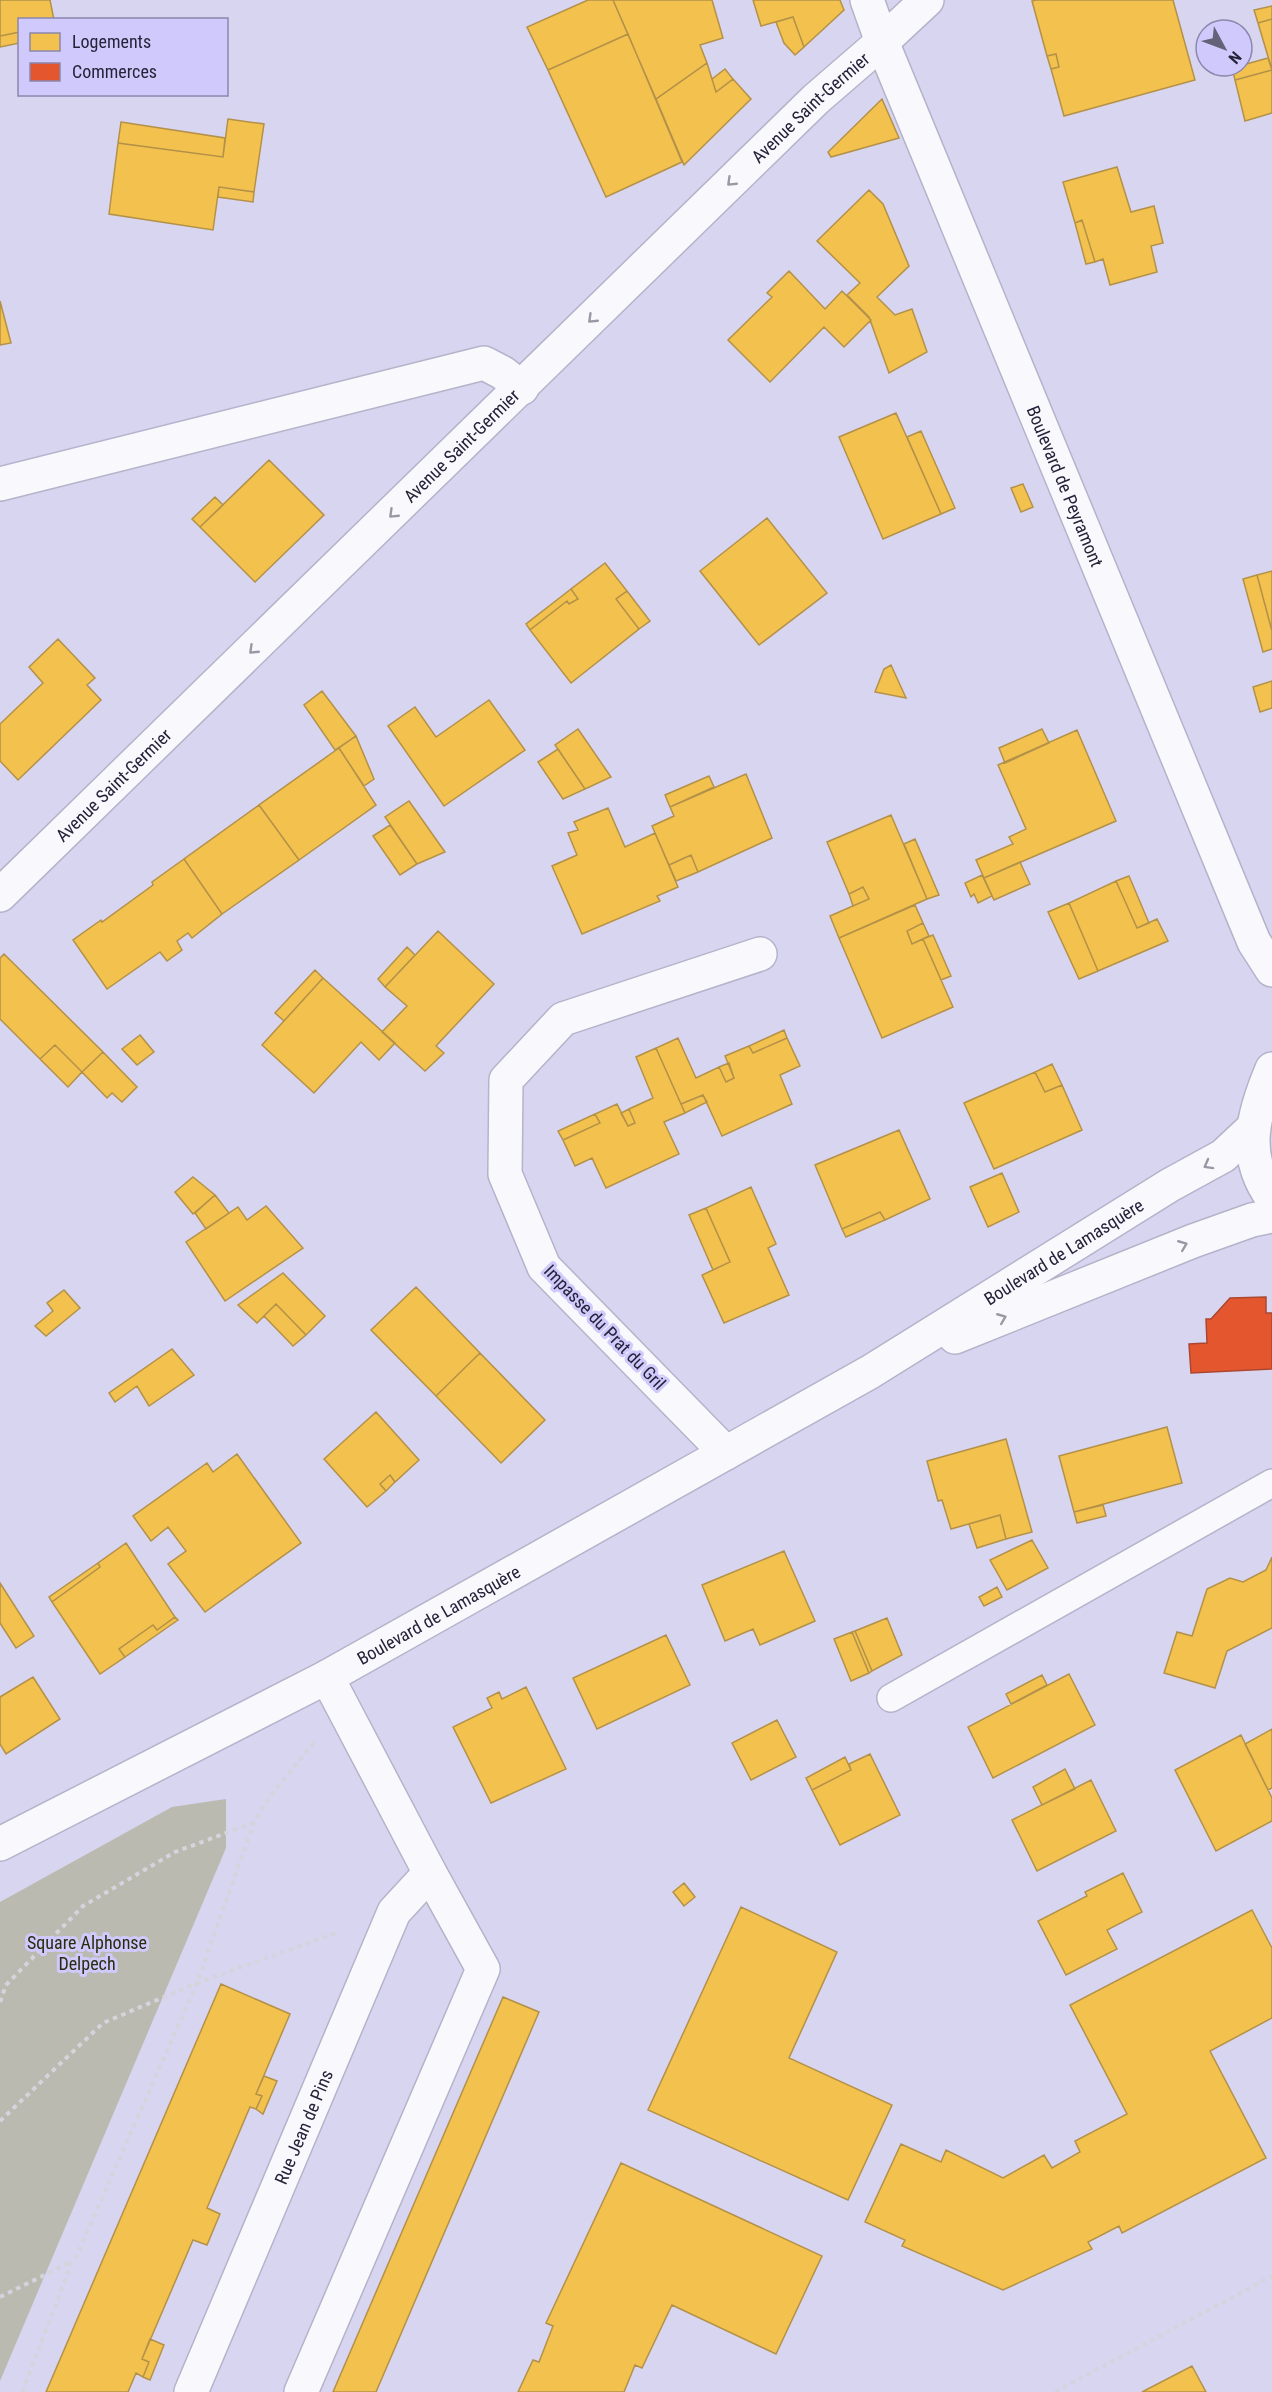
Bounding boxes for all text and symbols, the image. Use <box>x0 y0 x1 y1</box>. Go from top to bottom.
legend <box>18 18 228 96</box>
north arrow <box>1194 18 1254 78</box>
text: Logements <box>72 31 151 52</box>
street label: Avenue Saint-Germier <box>747 47 874 167</box>
text: N <box>1225 48 1245 67</box>
text: Commerces <box>72 61 157 82</box>
one-way arrow <box>728 175 738 186</box>
one-way arrow <box>589 311 600 322</box>
street label: Avenue Saint-Germier <box>399 384 523 506</box>
street label: Boulevard de Peyramont <box>1023 402 1108 570</box>
one-way arrow <box>389 506 400 517</box>
one-way arrow <box>249 642 260 653</box>
street label: Avenue Saint-Germier <box>51 723 175 846</box>
one-way arrow <box>1203 1157 1214 1169</box>
street label: Boulevard de Lamasquère <box>980 1194 1147 1309</box>
one-way arrow <box>1176 1240 1187 1252</box>
street label: Impasse du Prat du Gril <box>540 1260 670 1394</box>
one-way arrow <box>996 1313 1007 1325</box>
street label: Boulevard de Lamasquère <box>353 1560 524 1669</box>
park label: Square Alphonse Delpech <box>27 1932 147 1974</box>
street label: Rue Jean de Pins <box>270 2066 337 2187</box>

